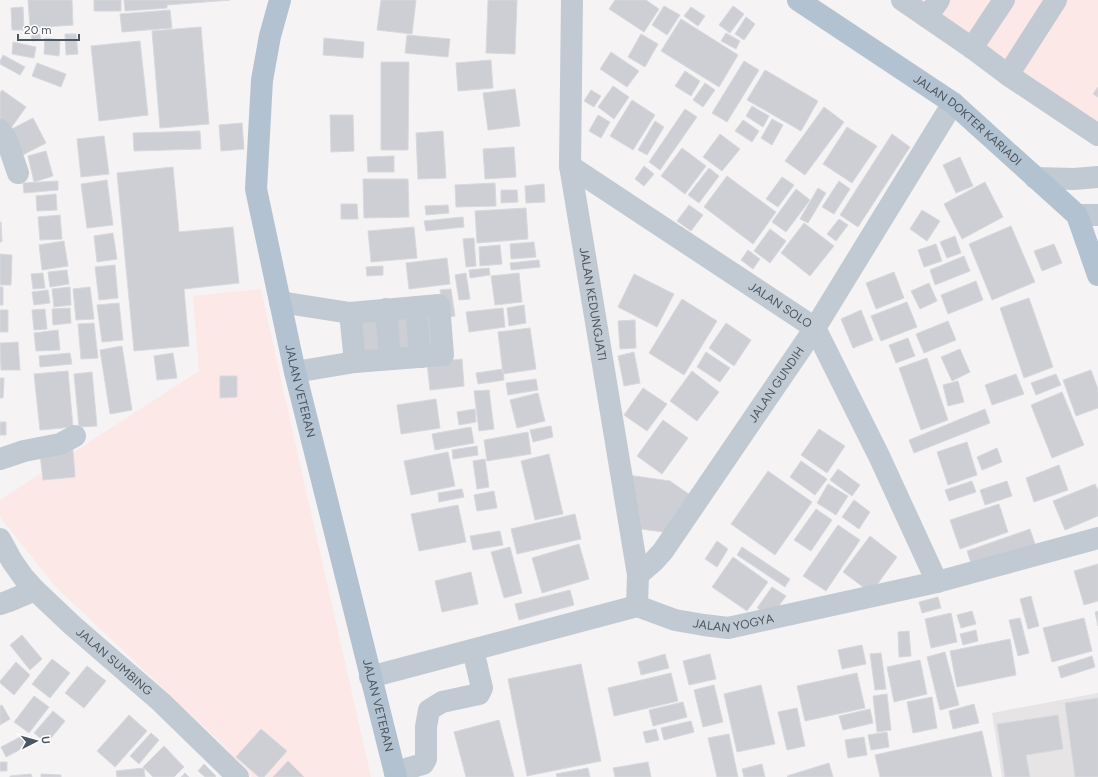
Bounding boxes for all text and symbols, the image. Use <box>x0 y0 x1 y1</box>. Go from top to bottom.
scale bar <box>18 16 79 42</box>
text: 20 m <box>24 23 52 37</box>
street label: JALAN DOKTER KARIADI <box>911 72 1024 168</box>
street label: JALAN KEDUNGJATI <box>577 246 609 362</box>
street label: JALAN SOLO <box>746 279 815 331</box>
street label: JALAN VETERAN <box>282 343 318 439</box>
street label: JALAN GUNDIH <box>746 344 807 425</box>
street label: JALAN YOGYA <box>692 611 775 635</box>
street label: JALAN SUMBING <box>73 625 155 698</box>
street label: JALAN VETERAN <box>360 658 396 753</box>
north arrow <box>16 721 56 761</box>
text: U <box>39 735 52 745</box>

